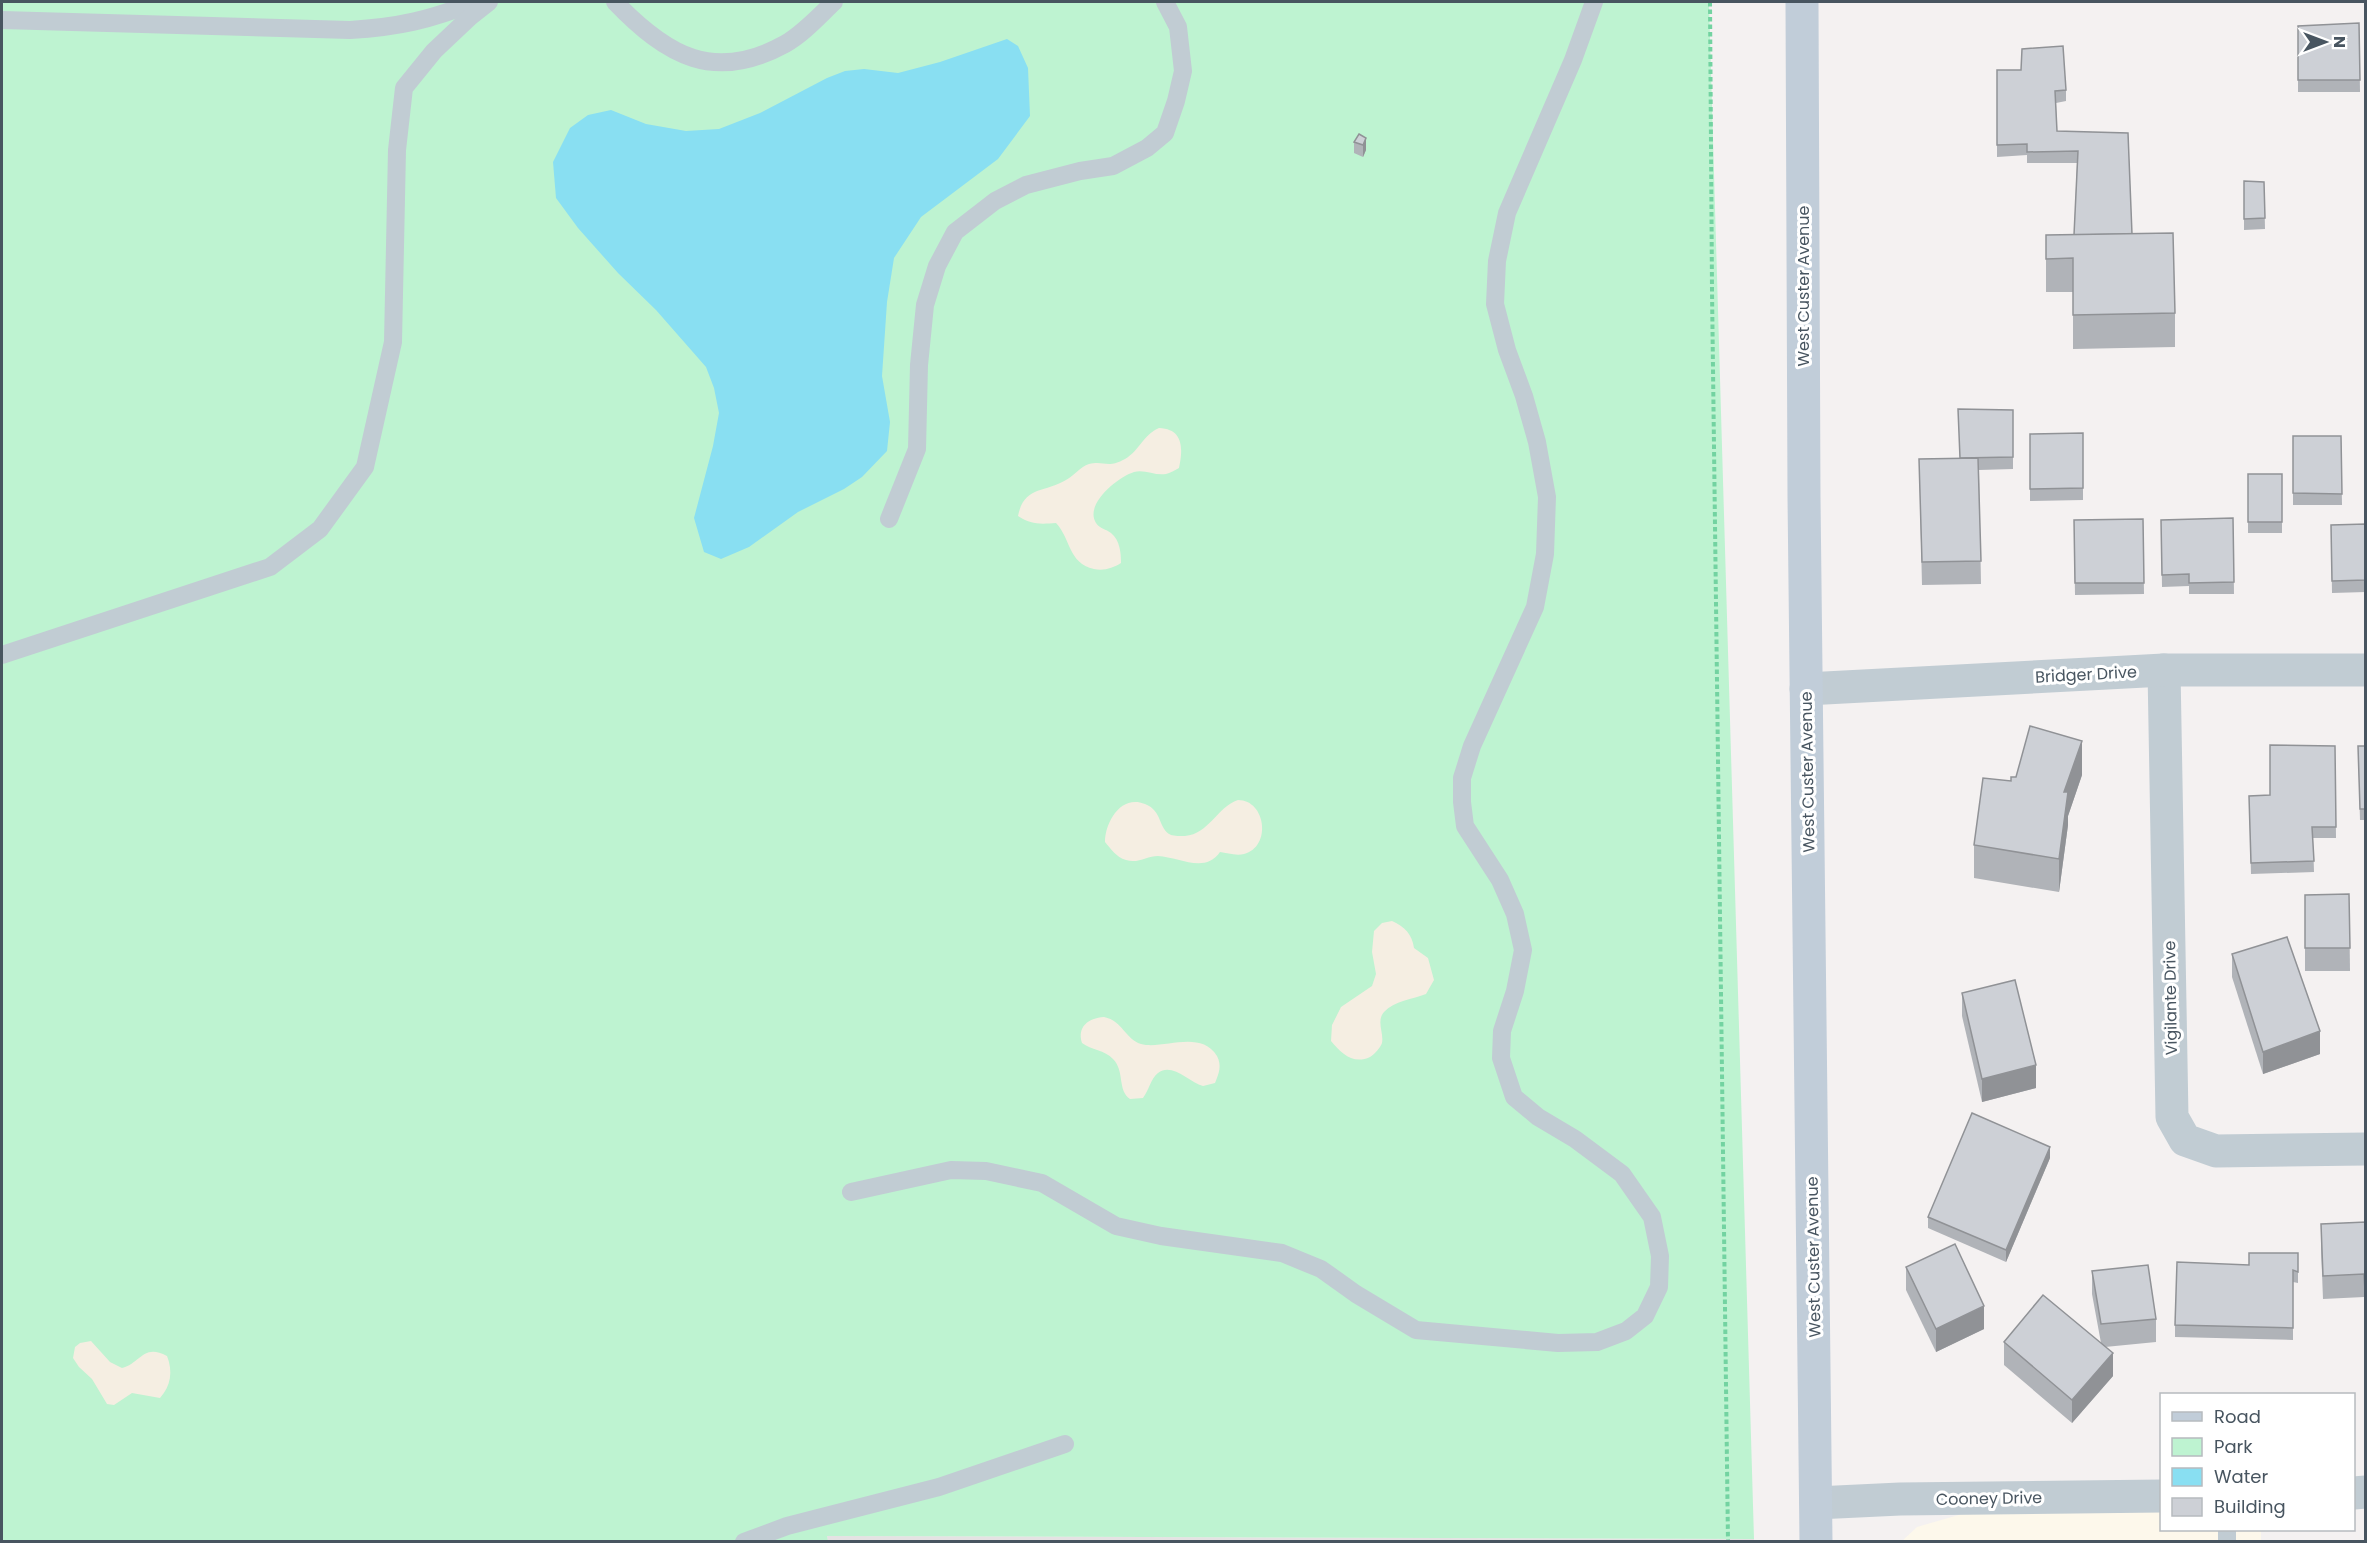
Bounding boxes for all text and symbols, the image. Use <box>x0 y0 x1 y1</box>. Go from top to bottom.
north arrow <box>2295 12 2355 72</box>
text: N <box>2328 36 2351 48</box>
street label: West Custer Avenue <box>1792 205 1815 367</box>
street label: Bridger Drive <box>2035 660 2137 689</box>
street label: West Custer Avenue <box>1795 691 1820 853</box>
street label: Vigilante Drive <box>2158 940 2183 1055</box>
street label: West Custer Avenue <box>1801 1176 1826 1338</box>
legend <box>2160 1393 2355 1531</box>
text: Road <box>2214 1404 2261 1429</box>
text: Park <box>2214 1434 2253 1459</box>
text: Water <box>2214 1464 2268 1489</box>
street label: Cooney Drive <box>1936 1486 2042 1511</box>
text: Building <box>2214 1494 2286 1519</box>

